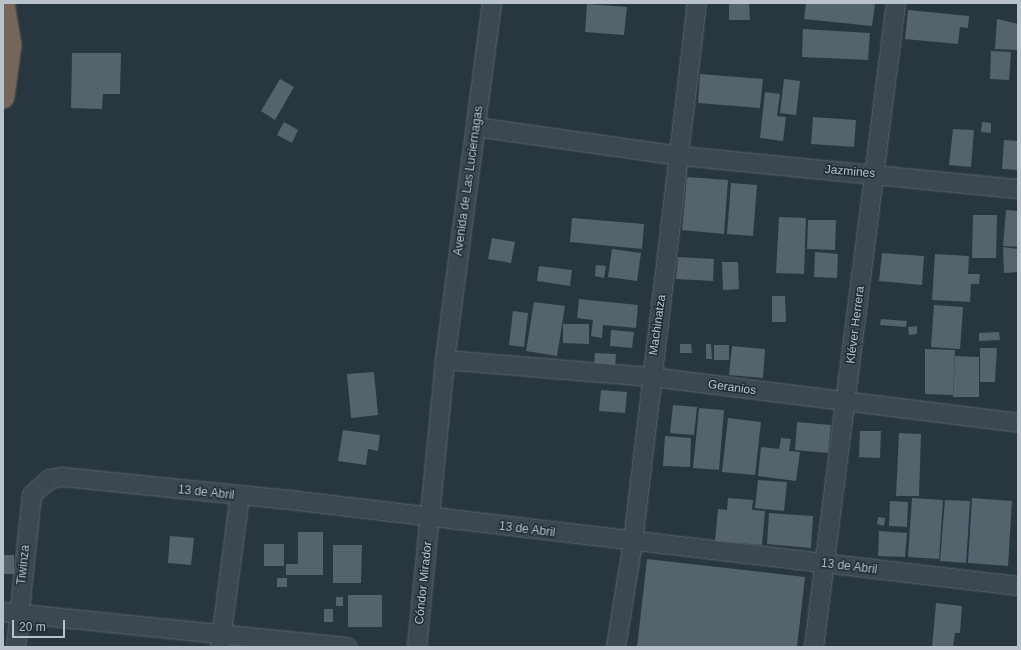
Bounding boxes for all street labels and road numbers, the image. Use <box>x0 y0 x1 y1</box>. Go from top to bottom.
street label: Avenida de Las Luciernagas <box>451 105 487 257</box>
street label: Jazmines <box>824 163 876 181</box>
street label: Kléver Herrera <box>844 285 868 365</box>
street label: Machinatza <box>647 294 669 356</box>
street label: Geranios <box>707 377 757 399</box>
street label: 13 de Abril <box>177 483 235 503</box>
street label: 13 de Abril <box>498 519 556 541</box>
street label: Cóndor Mirador <box>412 541 436 625</box>
street label: Tiwinza <box>15 544 33 586</box>
street label: 13 de Abril <box>820 556 878 578</box>

